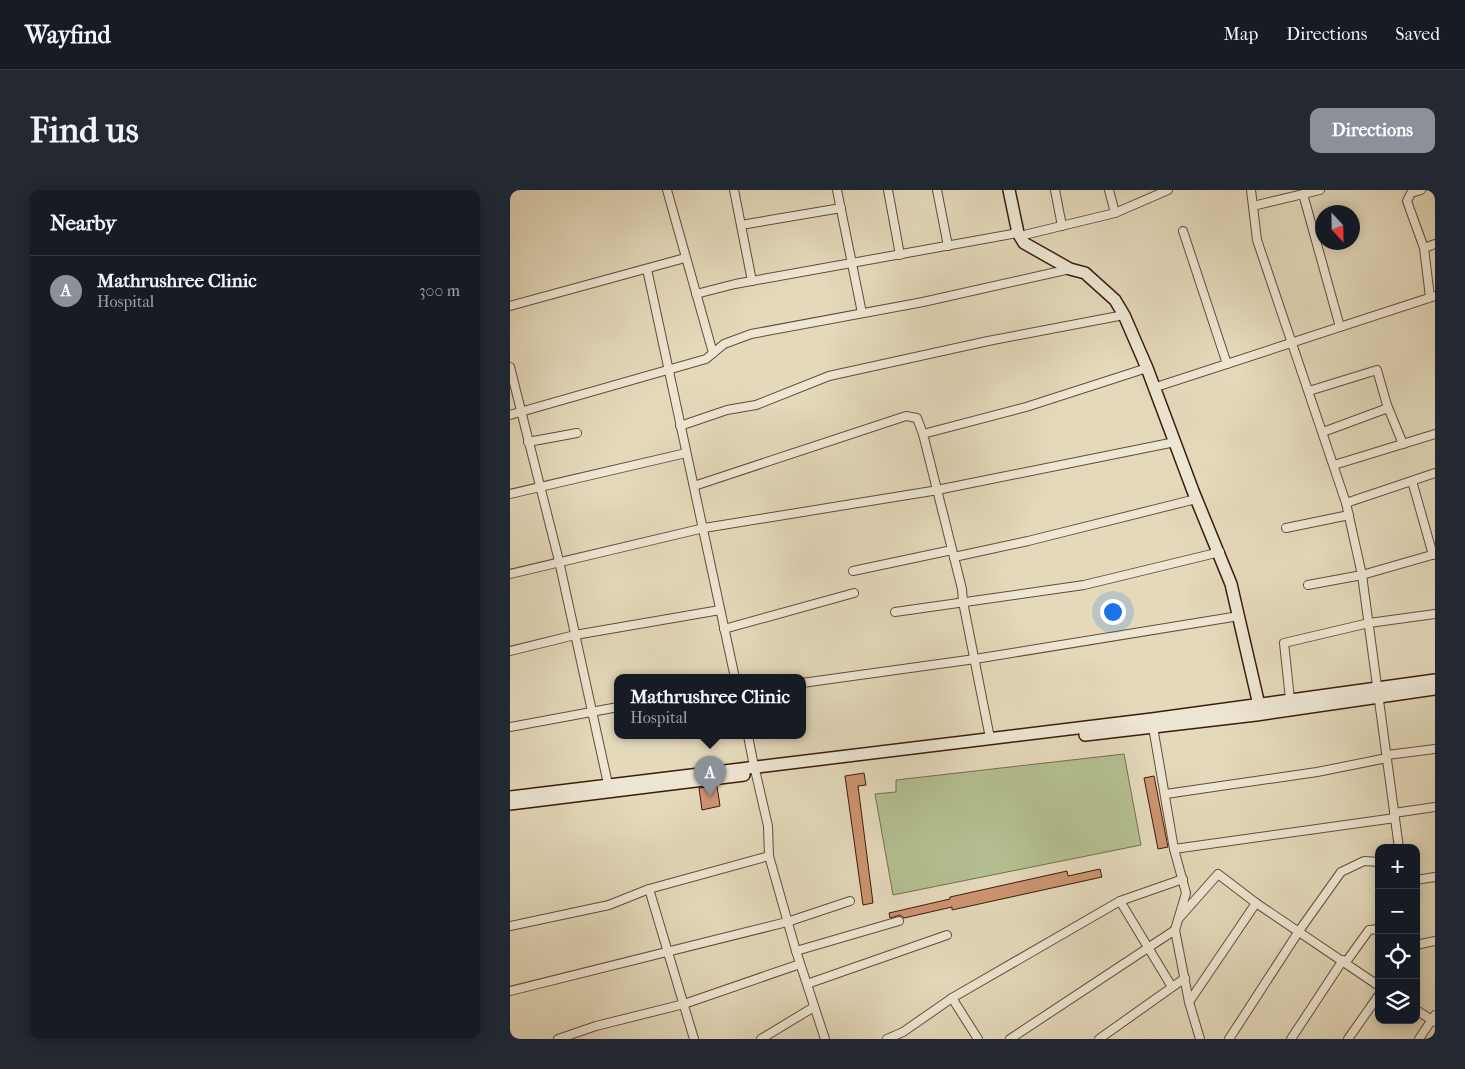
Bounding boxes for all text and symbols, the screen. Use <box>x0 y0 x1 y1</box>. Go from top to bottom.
text: Wayfind <box>25 21 111 49</box>
text: Map <box>1224 24 1258 45</box>
text: Directions <box>1286 24 1367 45</box>
text: Saved <box>1395 24 1440 45</box>
button: Directions <box>1310 108 1435 153</box>
text: Find us <box>30 110 139 151</box>
north arrow <box>1315 205 1360 250</box>
text: Nearby <box>50 211 116 235</box>
text: Mathrushree Clinic <box>97 270 257 292</box>
text: A <box>61 281 71 300</box>
text: 300 m <box>419 281 460 300</box>
text: Hospital <box>97 292 154 311</box>
your location <box>1100 599 1126 625</box>
popup <box>614 674 806 739</box>
text: Mathrushree Clinic <box>630 686 790 708</box>
text: Hospital <box>630 708 687 727</box>
pin: A <box>694 756 726 797</box>
map controls <box>1375 844 1420 1024</box>
button: + <box>1375 844 1420 889</box>
button: − <box>1375 889 1420 934</box>
button: locate <box>1375 934 1420 979</box>
button: layers <box>1375 979 1420 1024</box>

